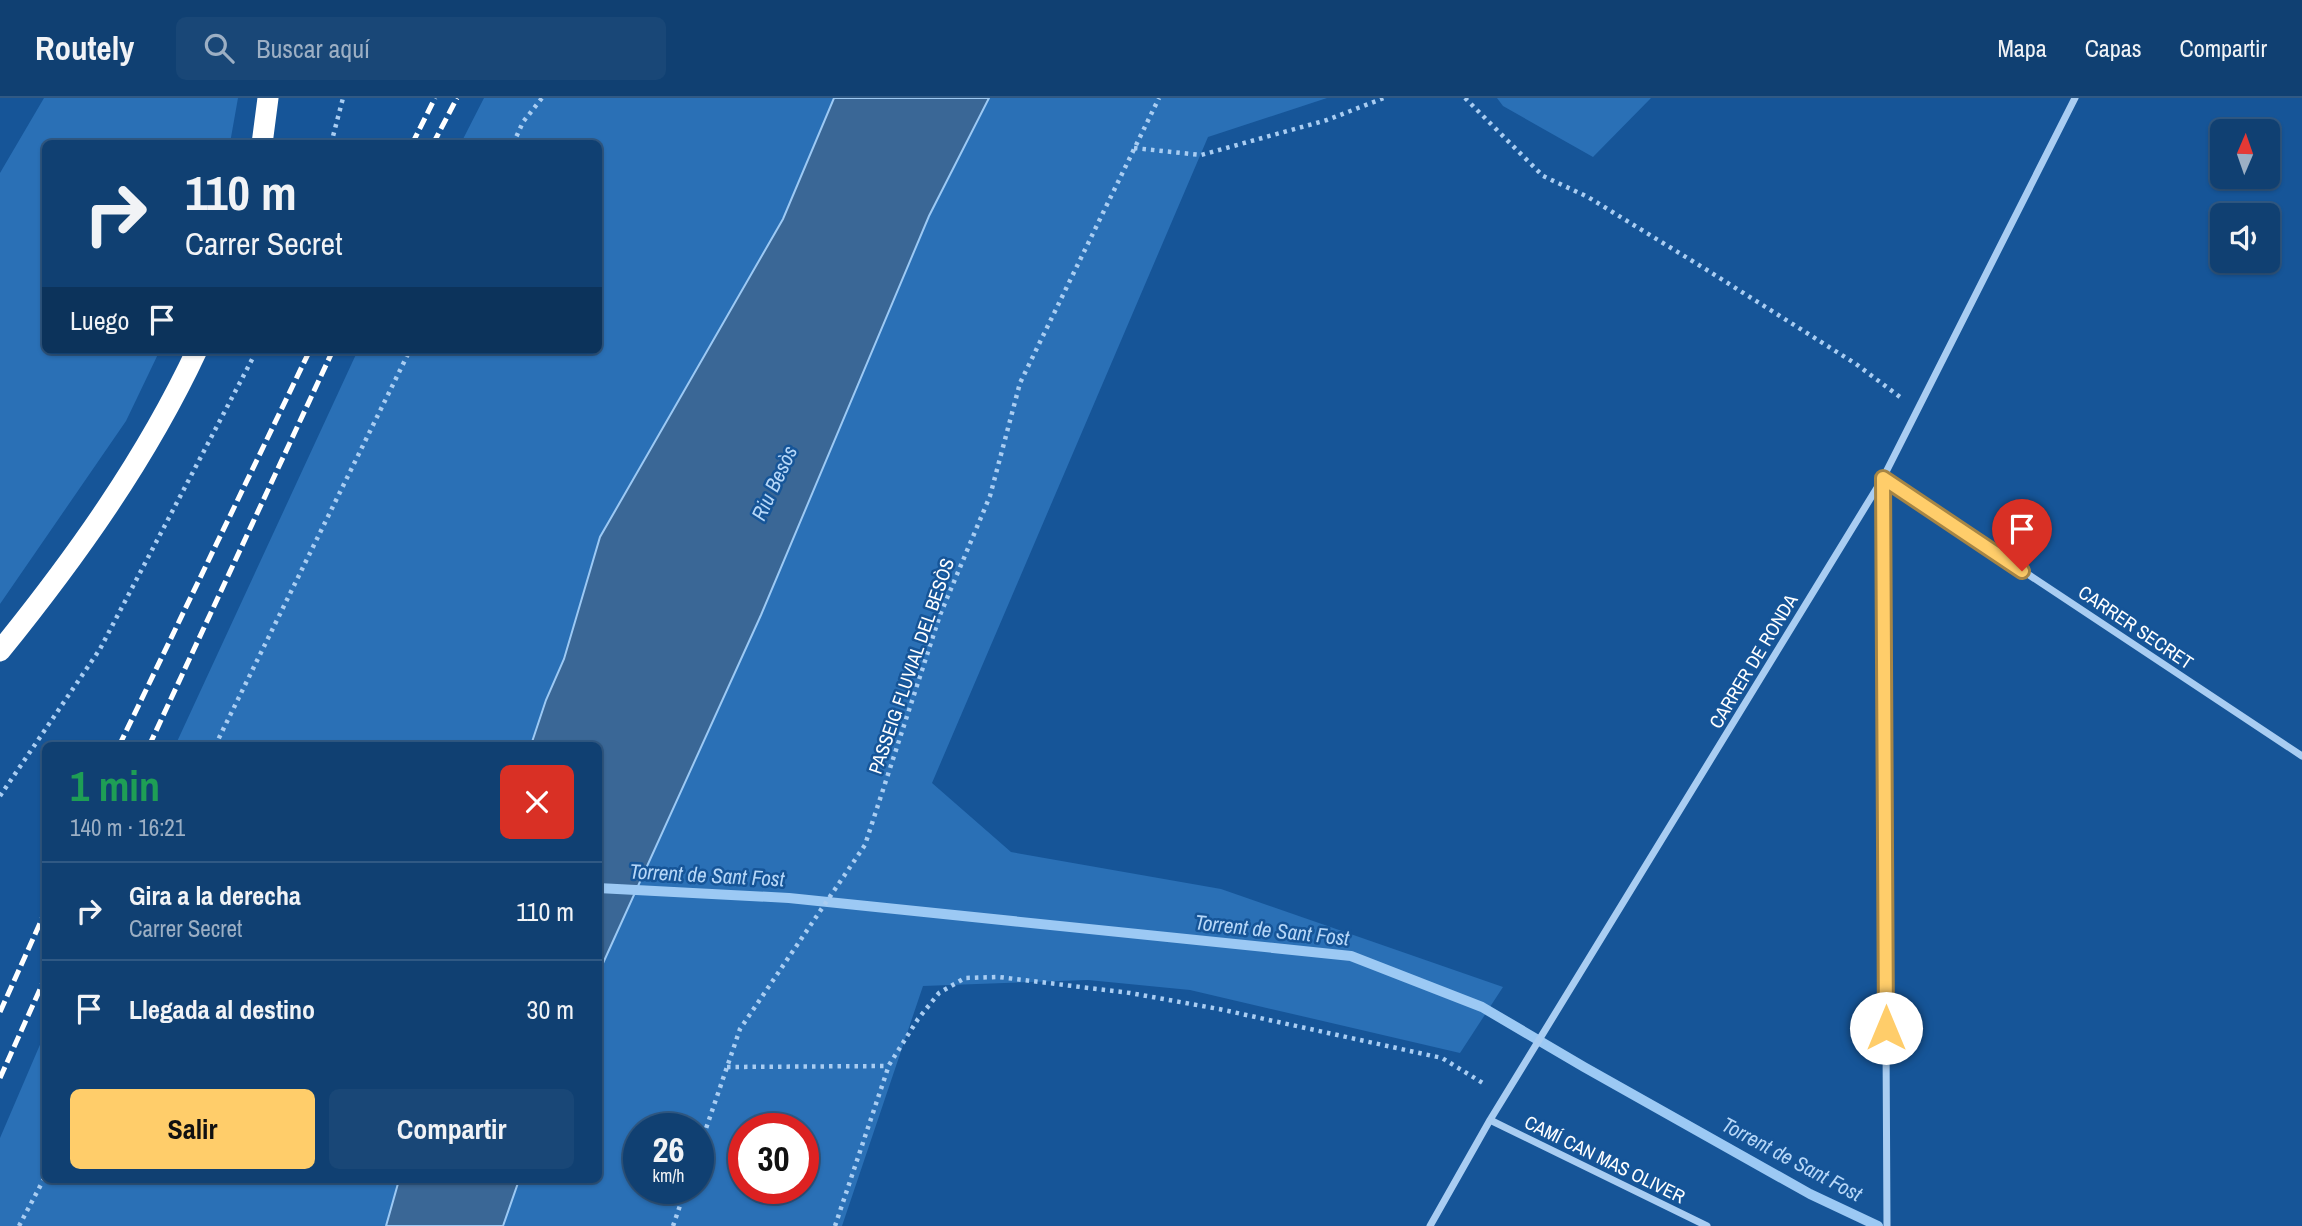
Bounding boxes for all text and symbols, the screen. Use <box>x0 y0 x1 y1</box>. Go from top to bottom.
search box <box>176 17 666 80</box>
text: Routely <box>35 26 134 70</box>
icon: search <box>200 29 238 67</box>
text: Buscar aquí <box>256 31 370 66</box>
text: Mapa <box>1997 32 2047 64</box>
text: Capas <box>2085 32 2142 64</box>
text: Compartir <box>2180 32 2267 64</box>
north arrow <box>2210 119 2280 189</box>
map controls <box>2210 119 2280 273</box>
text: 110 m <box>185 159 297 225</box>
icon: right <box>70 168 161 259</box>
button: sound <box>2210 203 2280 273</box>
text: Carrer Secret <box>185 222 342 265</box>
icon: arrive <box>143 301 181 339</box>
text: Luego <box>70 303 129 338</box>
water label: Riu Besòs <box>744 441 804 525</box>
pin <box>1992 499 2052 571</box>
icon: arrive <box>2003 510 2041 548</box>
street label: PASSEIG FLUVIAL DEL BESÒS <box>862 555 960 777</box>
street label: CARRER SECRET <box>2073 579 2199 675</box>
street label: CARRER DE RONDA <box>1703 588 1804 733</box>
text: 1 min <box>70 758 160 814</box>
button: close <box>500 765 574 839</box>
text: 140 m · 16:21 <box>70 812 185 843</box>
water label: Torrent de Sant Fost <box>629 856 786 894</box>
text: Gira a la derecha <box>129 878 301 913</box>
icon: right <box>70 892 108 930</box>
text: 110 m <box>516 894 574 929</box>
water label: Torrent de Sant Fost <box>1193 907 1352 953</box>
text: Carrer Secret <box>129 913 242 944</box>
icon: arrive <box>70 990 108 1028</box>
position arrow <box>1849 991 1923 1065</box>
text: Llegada al destino <box>129 992 315 1027</box>
text: 30 m <box>527 992 574 1027</box>
button: Salir <box>70 1089 315 1169</box>
button: Compartir <box>329 1089 574 1169</box>
street label: CAMÍ CAN MAS OLIVER <box>1520 1109 1690 1209</box>
water label: Torrent de Sant Fost <box>1717 1110 1868 1209</box>
speed limit sign: 30 <box>728 1113 819 1204</box>
text: 26 <box>653 1126 684 1173</box>
text: km/h <box>653 1163 685 1188</box>

